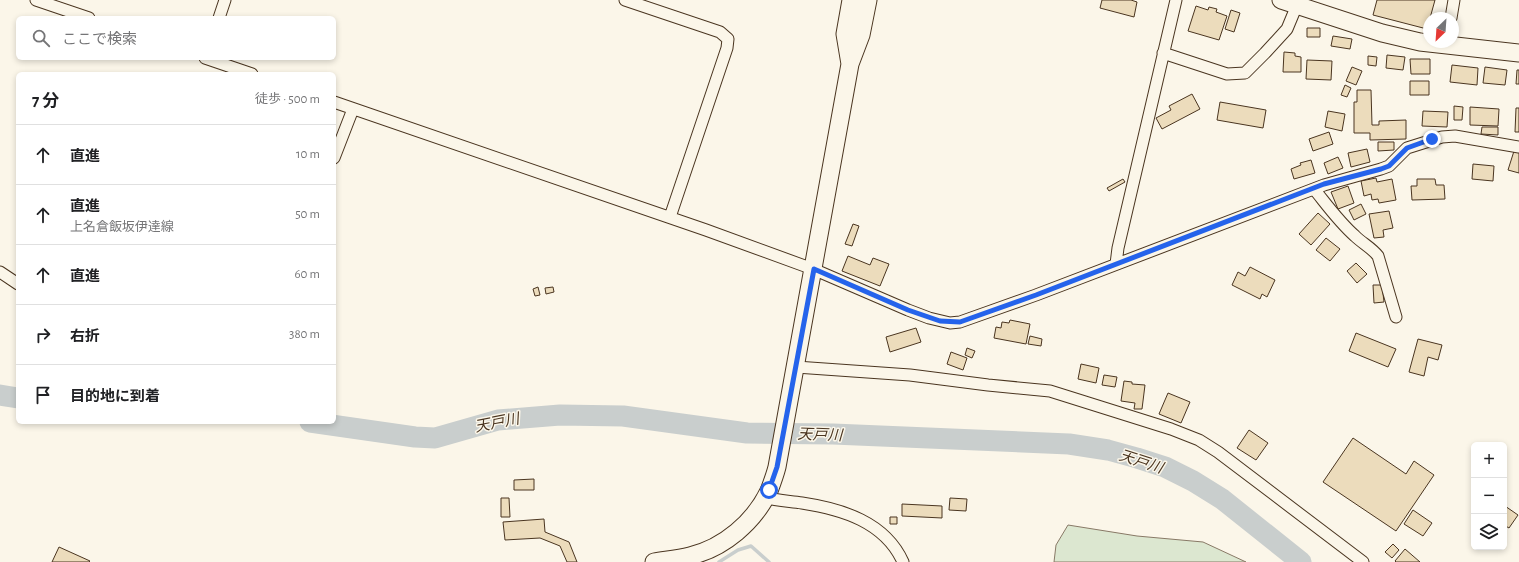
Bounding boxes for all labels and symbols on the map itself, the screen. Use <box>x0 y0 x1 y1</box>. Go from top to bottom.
north arrow <box>1423 12 1459 48</box>
route end <box>1423 130 1441 148</box>
water label: 天戸川 <box>473 411 522 435</box>
water label: 天戸川 <box>797 427 845 443</box>
water label: 天戸川 <box>1117 448 1167 477</box>
route start <box>760 481 778 499</box>

